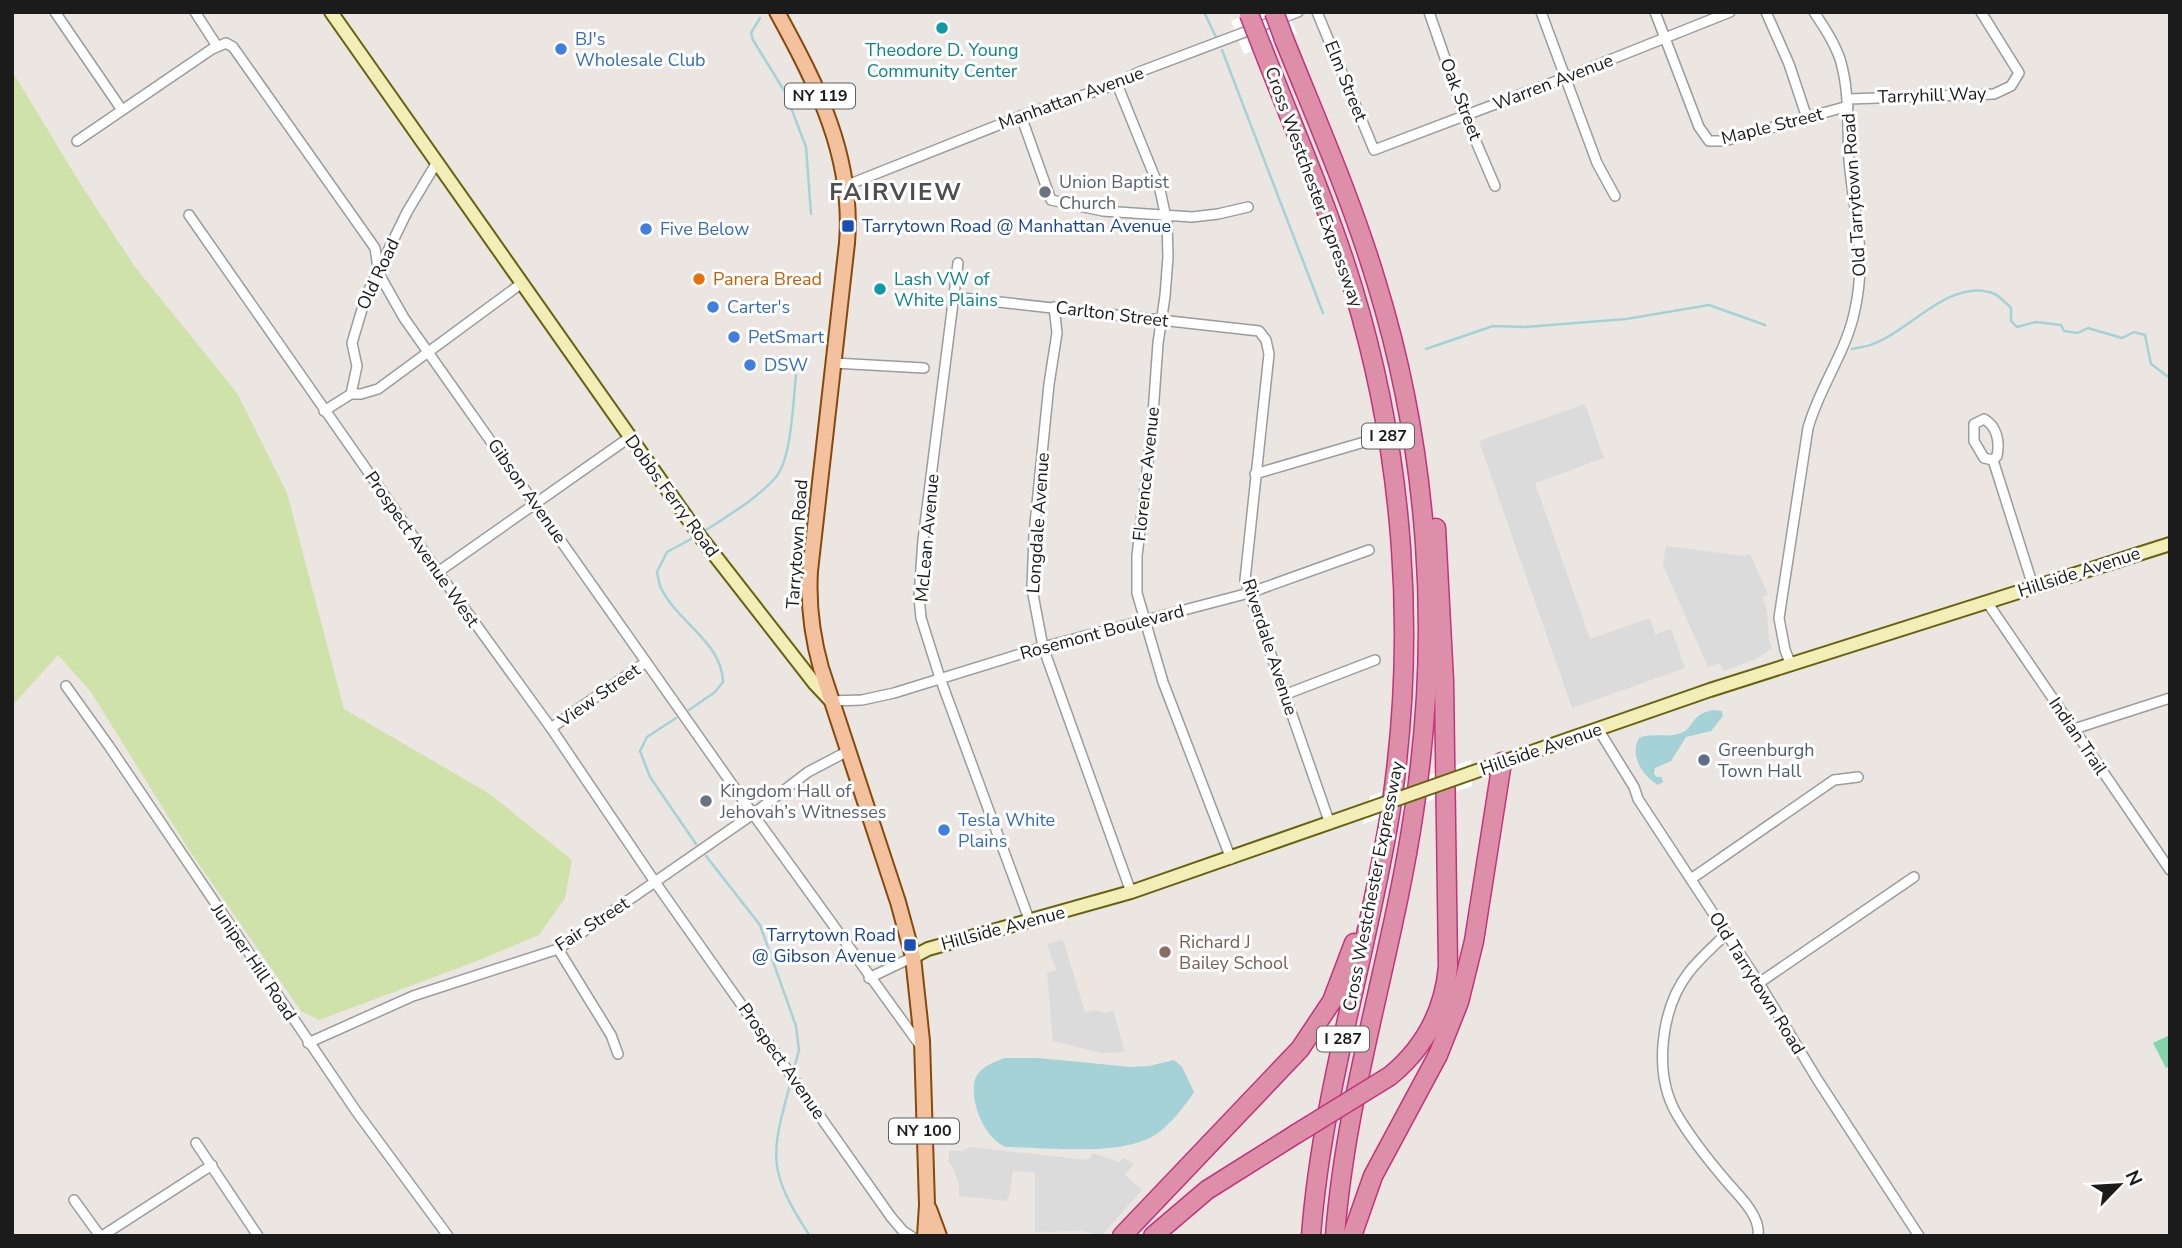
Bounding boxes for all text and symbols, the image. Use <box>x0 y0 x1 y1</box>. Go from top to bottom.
marker: Theodore D. Young Community Center <box>934 20 950 36</box>
place label: BJ's Wholesale Club <box>575 27 706 72</box>
street label: Elm Street <box>1319 37 1373 126</box>
place label: Theodore D. Young Community Center <box>865 38 1019 83</box>
marker: BJ's Wholesale Club <box>553 41 569 57</box>
street label: Warren Avenue <box>1490 48 1616 116</box>
street label: Oak Street <box>1434 55 1488 144</box>
street label: Manhattan Avenue <box>995 61 1147 135</box>
street label: Cross Westchester Expressway <box>1259 63 1369 311</box>
street label: Tarryhill Way <box>1877 81 1988 109</box>
road number: NY 119 <box>785 83 855 108</box>
street label: Maple Street <box>1719 102 1826 150</box>
street label: Old Tarrytown Road <box>1836 112 1872 278</box>
place label: Union Baptist Church <box>1059 170 1170 215</box>
district label: FAIRVIEW <box>829 176 963 208</box>
marker: Union Baptist Church <box>1037 184 1053 200</box>
place label: Tarrytown Road @ Manhattan Avenue <box>862 214 1171 238</box>
place label: Five Below <box>660 217 749 241</box>
marker: Tarrytown Road @ Manhattan Avenue <box>840 218 856 234</box>
marker: Five Below <box>638 221 654 237</box>
street label: Old Road <box>351 234 405 314</box>
place label: Panera Bread <box>713 267 822 291</box>
place label: Lash VW of White Plains <box>894 267 998 312</box>
marker: Panera Bread <box>691 271 707 287</box>
marker: Lash VW of White Plains <box>872 281 888 297</box>
place label: Carter's <box>727 295 790 319</box>
street label: Carlton Street <box>1054 295 1170 333</box>
marker: Carter's <box>705 299 721 315</box>
place label: PetSmart <box>748 325 825 349</box>
marker: PetSmart <box>726 329 742 345</box>
place label: DSW <box>764 353 808 377</box>
marker: DSW <box>742 357 758 373</box>
street label: Florence Avenue <box>1127 406 1165 542</box>
road number: I 287 <box>1362 424 1414 448</box>
street label: Dobbs Ferry Road <box>619 430 725 562</box>
street label: Gibson Avenue <box>482 434 572 548</box>
street label: Longdale Avenue <box>1021 452 1055 594</box>
street label: Prospect Avenue West <box>359 466 485 632</box>
street label: McLean Avenue <box>909 473 945 603</box>
street label: Tarrytown Road <box>781 478 813 610</box>
street label: Hillside Avenue <box>2015 541 2143 603</box>
street label: Riverdale Avenue <box>1237 576 1303 718</box>
street label: Rosemont Boulevard <box>1017 599 1187 665</box>
street label: View Street <box>552 658 645 733</box>
street label: Indian Trail <box>2043 692 2113 780</box>
street label: Hillside Avenue <box>1477 717 1605 781</box>
place label: Greenburgh Town Hall <box>1718 738 1814 783</box>
marker: Greenburgh Town Hall <box>1696 752 1712 768</box>
street label: Cross Westchester Expressway <box>1337 758 1409 1013</box>
place label: Kingdom Hall of Jehovah’s Witnesses <box>719 779 887 824</box>
marker: Kingdom Hall of Jehovah’s Witnesses <box>698 793 714 809</box>
place label: Tesla White Plains <box>958 808 1055 853</box>
marker: Tesla White Plains <box>936 822 952 838</box>
street label: Fair Street <box>550 891 634 957</box>
street label: Juniper Hill Road <box>205 898 302 1025</box>
street label: Hillside Avenue <box>938 900 1068 956</box>
street label: Old Tarrytown Road <box>1703 907 1811 1059</box>
place label: Tarrytown Road @ Gibson Avenue <box>752 923 896 968</box>
place label: Richard J Bailey School <box>1179 930 1289 975</box>
marker: Tarrytown Road @ Gibson Avenue <box>902 937 918 953</box>
marker: Richard J Bailey School <box>1157 944 1173 960</box>
street label: Prospect Avenue <box>733 998 831 1124</box>
road number: I 287 <box>1317 1026 1369 1051</box>
road number: NY 100 <box>889 1119 959 1144</box>
north arrow <box>2084 1150 2154 1220</box>
text: N <box>2119 1166 2148 1190</box>

